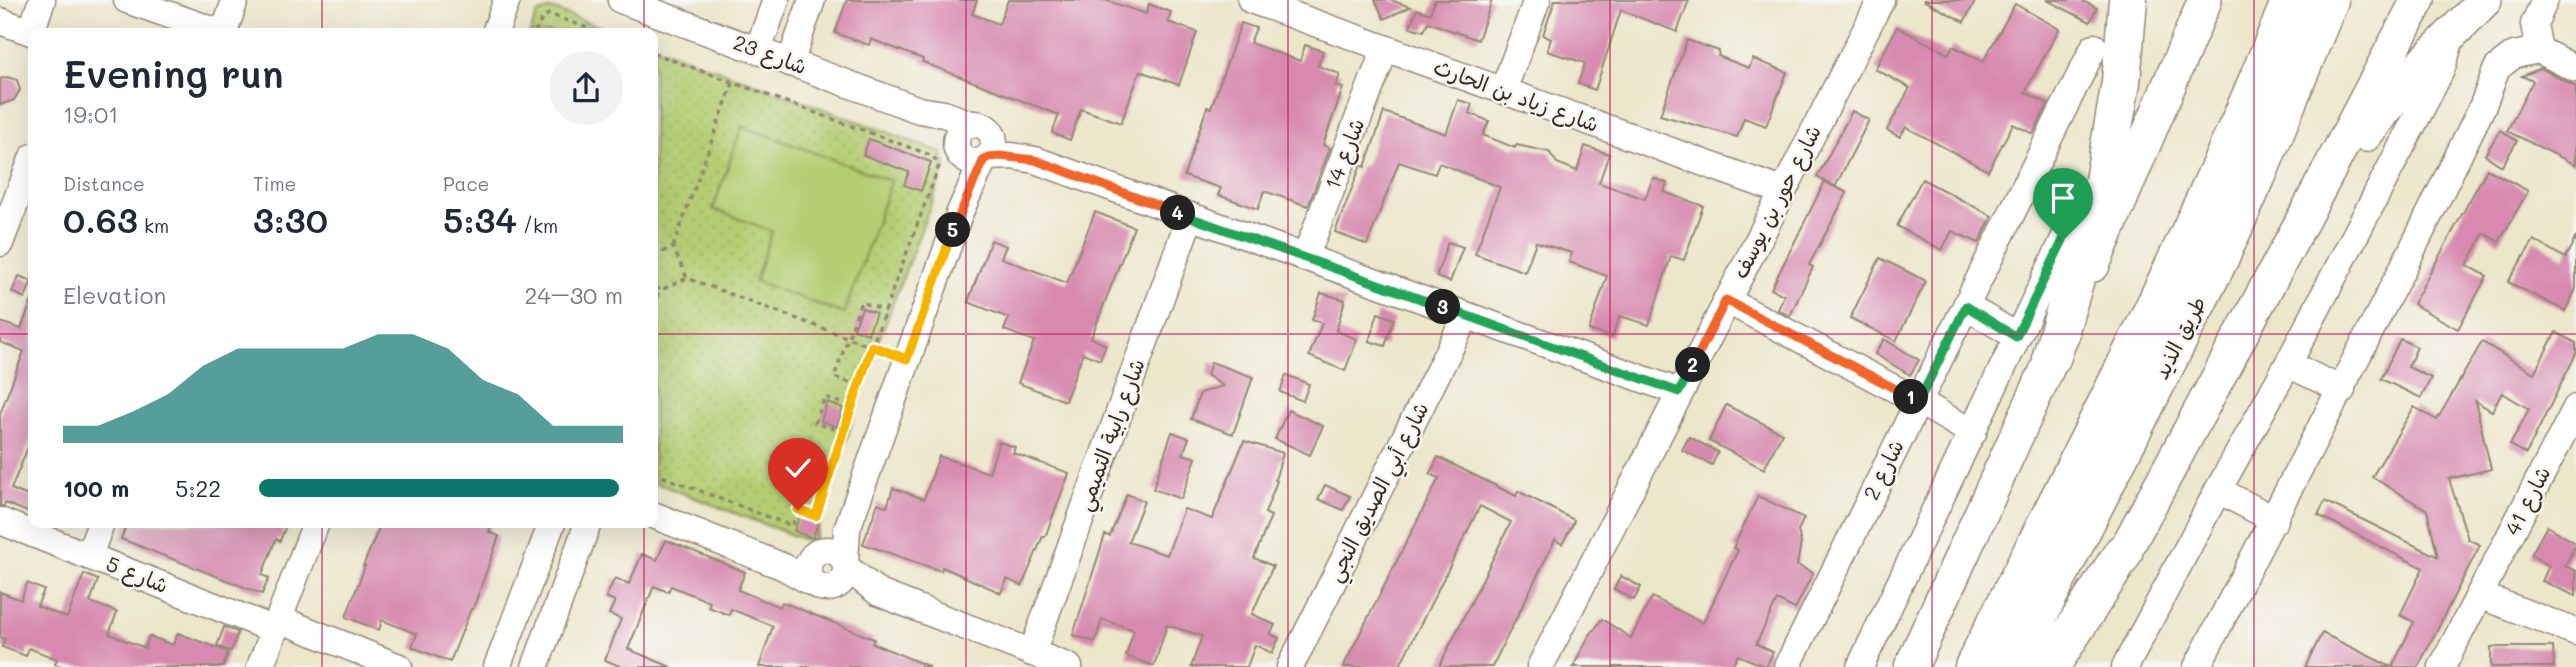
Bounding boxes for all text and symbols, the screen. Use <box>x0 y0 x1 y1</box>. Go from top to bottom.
street label: شارع 23 <box>729 28 811 82</box>
text: Evening run <box>63 48 284 98</box>
button: share <box>549 51 623 125</box>
street label: شارع زياد بن الحارث <box>1429 52 1603 140</box>
text: 19:01 <box>63 99 118 129</box>
street label: شارع 14 <box>1318 114 1372 194</box>
street label: شارع حور بن يوسف <box>1725 120 1829 284</box>
pin <box>2033 168 2093 240</box>
text: Distance <box>63 171 145 196</box>
text: Time <box>253 171 296 196</box>
text: Pace <box>443 171 489 196</box>
icon: arrive <box>2044 179 2082 217</box>
text: 0.63 <box>63 196 138 242</box>
text: 3:30 <box>253 196 328 242</box>
text: 5:34 <box>443 196 517 242</box>
pin: 4 <box>1160 196 1196 230</box>
text: 4 <box>1171 200 1184 225</box>
pin: 5 <box>936 212 970 247</box>
text: km <box>138 213 169 238</box>
text: /km <box>517 213 558 238</box>
text: 5 <box>947 217 958 242</box>
text: Elevation <box>63 280 166 310</box>
text: 24–30 m <box>524 280 623 310</box>
pin: 3 <box>1426 290 1460 324</box>
street label: طريق الذيد <box>2146 291 2211 383</box>
text: 3 <box>1437 294 1448 319</box>
pin: 2 <box>1676 348 1710 382</box>
text: 2 <box>1687 352 1698 377</box>
street label: شارع رابية التميمي <box>1070 355 1156 517</box>
pin: 1 <box>1894 380 1928 414</box>
text: 1 <box>1906 384 1915 409</box>
street label: شارع أبي الصديق النجي <box>1320 397 1440 589</box>
street label: شارع 2 <box>1857 435 1911 505</box>
pin <box>768 438 828 510</box>
icon: check <box>779 449 817 487</box>
street label: شارع 41 <box>2498 461 2558 541</box>
text: 100 m <box>63 473 129 503</box>
text: 5:22 <box>175 473 221 503</box>
street label: شارع 5 <box>102 549 172 601</box>

